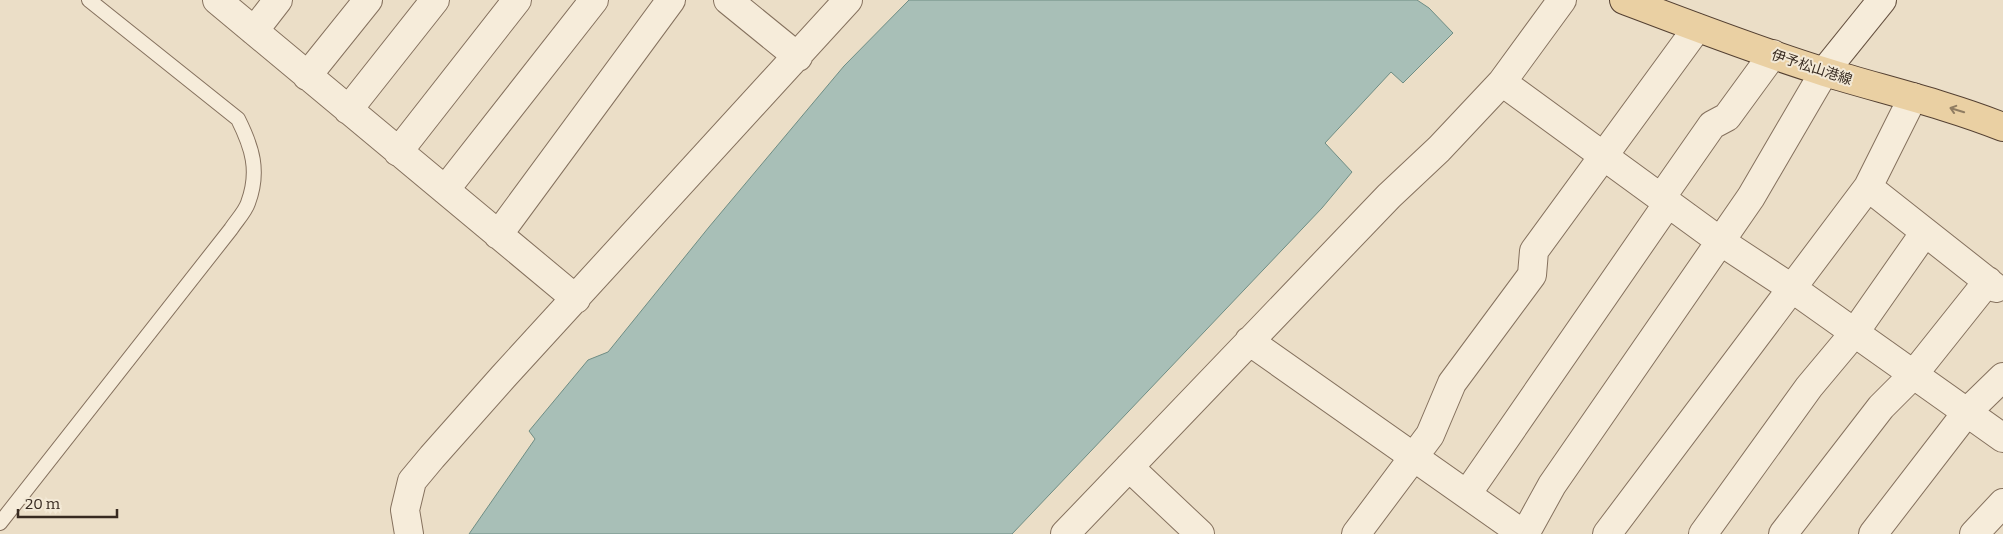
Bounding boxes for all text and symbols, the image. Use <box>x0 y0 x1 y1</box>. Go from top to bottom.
street label: 伊予松山港線 <box>1769 46 1854 89</box>
one-way arrow <box>1949 105 1965 115</box>
scale bar <box>18 486 116 518</box>
text: 20 m <box>25 495 61 513</box>

